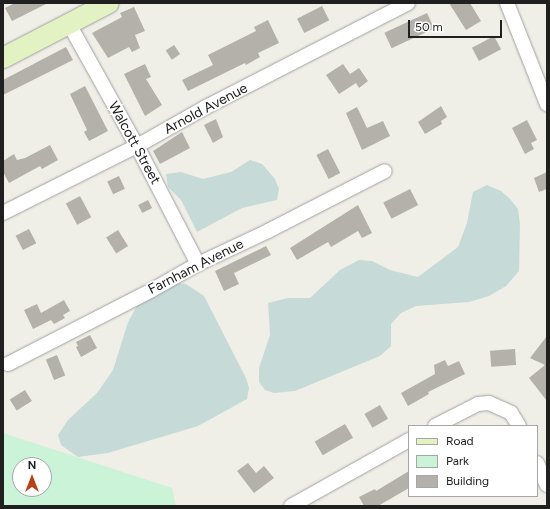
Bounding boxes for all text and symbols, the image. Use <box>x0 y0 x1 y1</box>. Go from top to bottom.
scale bar <box>410 12 504 38</box>
text: 50 m <box>415 20 443 34</box>
street label: Arnold Avenue <box>161 80 251 138</box>
street label: Walcott Street <box>104 99 164 187</box>
street label: Farnham Avenue <box>145 236 247 298</box>
legend <box>408 425 538 497</box>
text: Road <box>446 434 474 448</box>
text: Park <box>446 454 469 468</box>
north arrow <box>12 457 52 497</box>
text: N <box>28 459 36 472</box>
text: Building <box>446 474 489 488</box>

